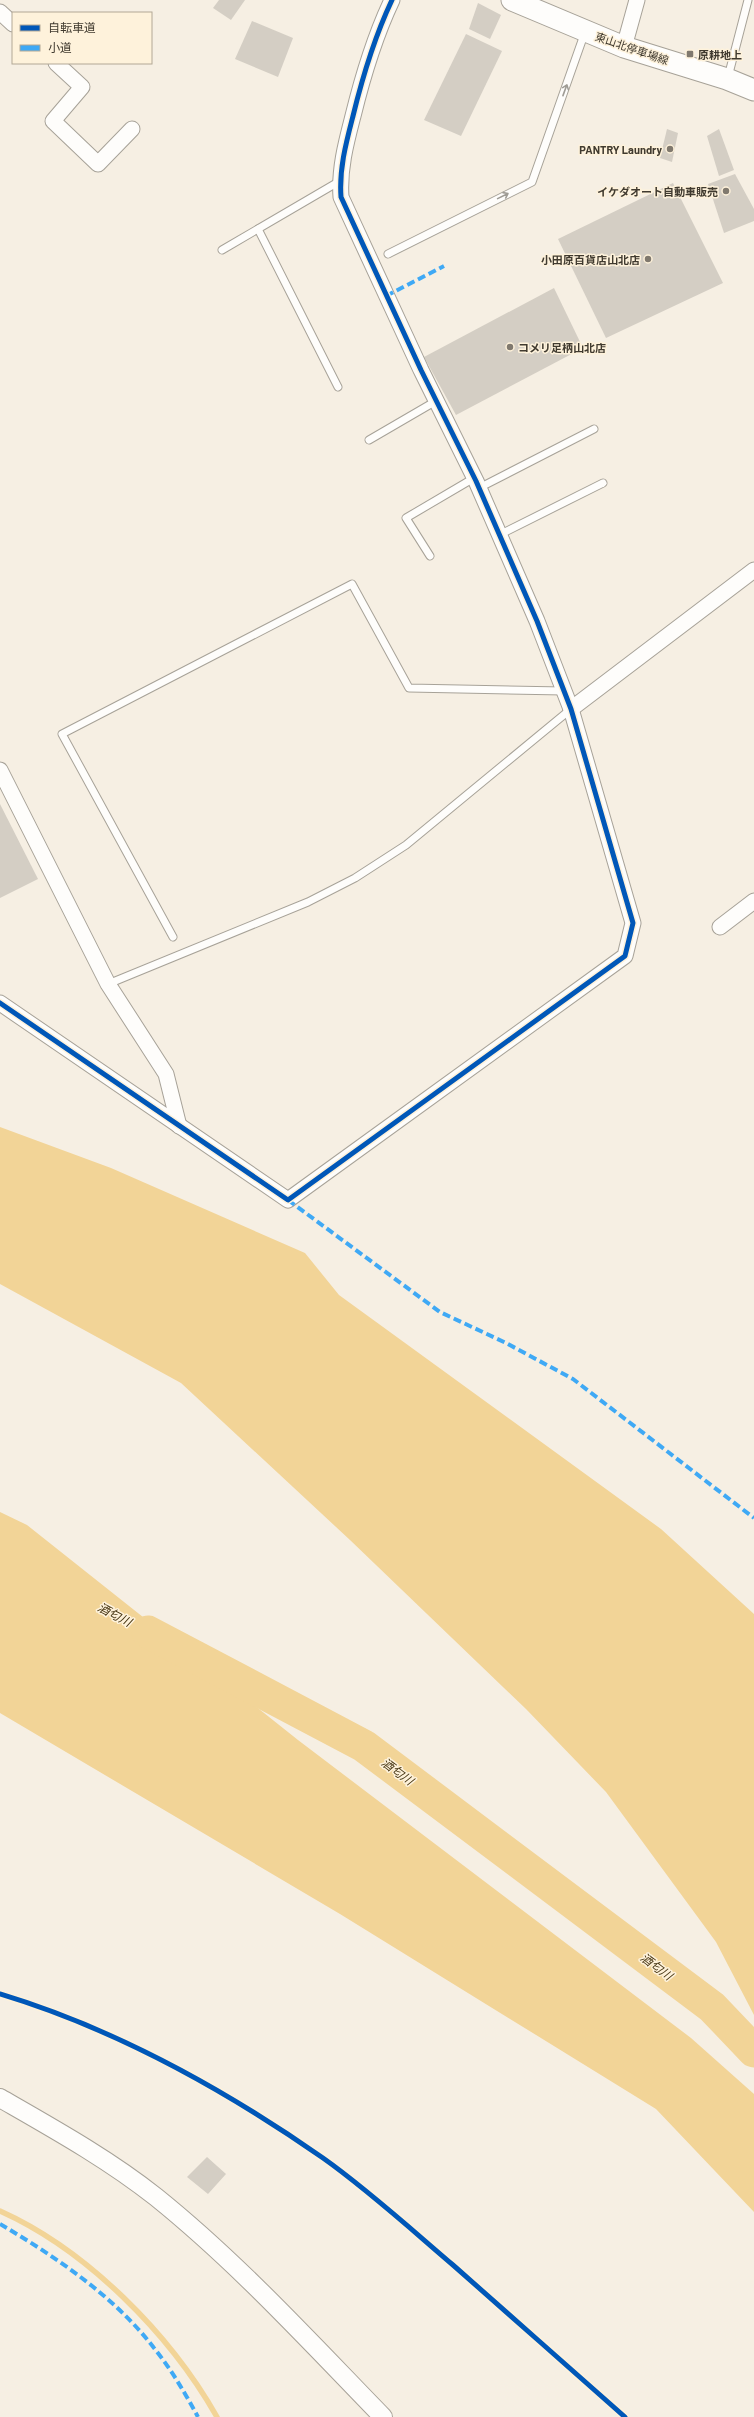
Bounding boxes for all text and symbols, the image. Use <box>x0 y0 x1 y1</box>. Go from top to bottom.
legend <box>12 12 152 64</box>
text: 自転車道 <box>48 20 96 34</box>
street label: 東山北停車場線 <box>593 29 671 67</box>
text: 小道 <box>48 40 72 54</box>
place label: 原耕地上 <box>698 48 742 61</box>
marker: 原耕地上 <box>685 49 695 59</box>
one-way arrow <box>561 84 569 96</box>
place label: PANTRY Laundry <box>579 143 662 156</box>
marker: PANTRY Laundry <box>665 144 675 154</box>
place label: イケダオート自動車販売 <box>597 185 718 198</box>
marker: イケダオート自動車販売 <box>721 186 731 196</box>
one-way arrow <box>497 192 509 199</box>
place label: 小田原百貨店山北店 <box>541 253 640 266</box>
marker: 小田原百貨店山北店 <box>643 254 653 264</box>
place label: コメリ足柄山北店 <box>518 341 606 354</box>
marker: コメリ足柄山北店 <box>505 342 515 352</box>
water label: 酒匂川 <box>96 1599 136 1630</box>
water label: 酒匂川 <box>379 1755 418 1789</box>
water label: 酒匂川 <box>638 1950 677 1984</box>

